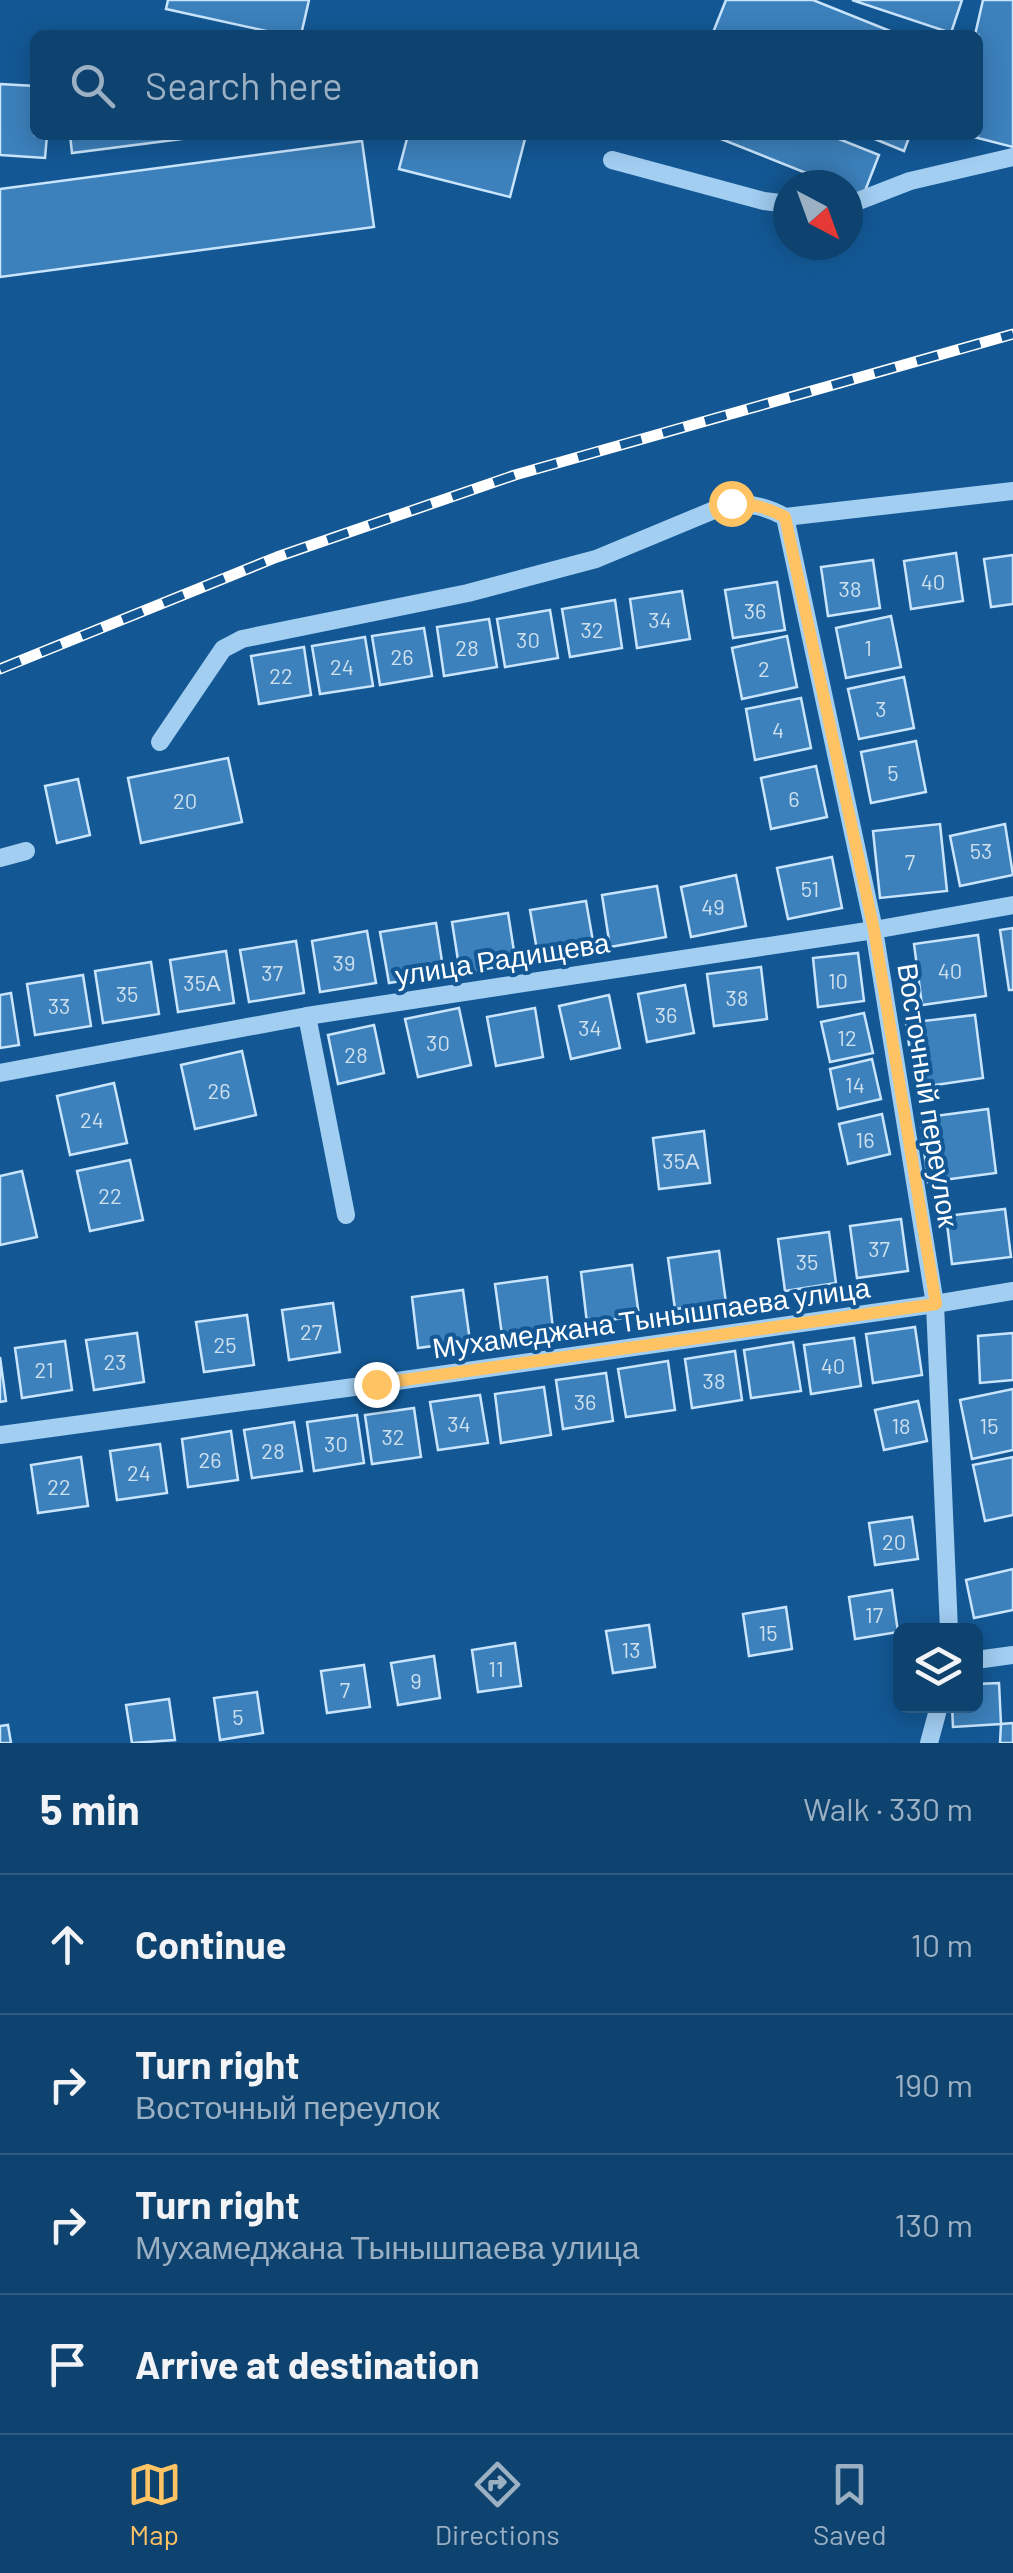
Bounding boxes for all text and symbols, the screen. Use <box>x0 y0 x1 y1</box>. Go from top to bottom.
search box <box>30 30 983 140</box>
icon: search <box>65 58 120 113</box>
text: Search here <box>145 62 343 108</box>
north arrow <box>773 170 863 260</box>
route start <box>709 481 755 527</box>
house number: 40 <box>921 568 945 594</box>
house number: 38 <box>839 575 861 601</box>
house number: 36 <box>744 597 766 623</box>
house number: 34 <box>648 606 672 632</box>
house number: 32 <box>580 616 604 642</box>
house number: 30 <box>516 626 540 652</box>
house number: 28 <box>455 634 479 660</box>
house number: 1 <box>864 634 872 660</box>
house number: 26 <box>390 643 414 669</box>
house number: 24 <box>330 653 354 679</box>
house number: 2 <box>758 655 770 681</box>
house number: 22 <box>269 662 293 688</box>
house number: 3 <box>875 695 887 721</box>
house number: 4 <box>772 716 784 742</box>
house number: 5 <box>887 759 899 785</box>
house number: 6 <box>788 785 800 811</box>
house number: 20 <box>173 787 197 813</box>
house number: 53 <box>970 837 992 863</box>
house number: 7 <box>905 848 915 874</box>
house number: 51 <box>801 875 819 901</box>
house number: 49 <box>701 893 725 919</box>
street label: улица Радищева <box>393 924 612 992</box>
house number: 39 <box>333 949 355 975</box>
house number: 40 <box>938 957 962 983</box>
house number: 37 <box>261 959 283 985</box>
street label: Восточный переулок <box>891 961 967 1230</box>
house number: 10 <box>828 967 848 993</box>
house number: 35А <box>183 969 221 995</box>
house number: 35 <box>116 980 138 1006</box>
house number: 38 <box>726 984 748 1010</box>
house number: 33 <box>48 992 70 1018</box>
house number: 36 <box>655 1001 677 1027</box>
house number: 34 <box>578 1014 602 1040</box>
house number: 12 <box>837 1024 857 1050</box>
house number: 30 <box>426 1029 450 1055</box>
house number: 28 <box>344 1041 368 1067</box>
house number: 14 <box>845 1071 865 1097</box>
house number: 26 <box>207 1077 231 1103</box>
house number: 24 <box>80 1106 104 1132</box>
house number: 16 <box>855 1126 875 1152</box>
house number: 35А <box>662 1147 700 1173</box>
house number: 22 <box>98 1182 122 1208</box>
house number: 37 <box>868 1235 890 1261</box>
house number: 35 <box>796 1248 818 1274</box>
street label: Мухамеджана Тынышпаева улица <box>430 1269 872 1365</box>
house number: 27 <box>300 1318 322 1344</box>
house number: 25 <box>213 1331 237 1357</box>
house number: 23 <box>104 1348 127 1374</box>
house number: 40 <box>821 1352 845 1378</box>
house number: 21 <box>34 1356 54 1382</box>
route end <box>354 1362 400 1408</box>
house number: 38 <box>703 1367 725 1393</box>
house number: 36 <box>574 1388 596 1414</box>
house number: 34 <box>447 1410 471 1436</box>
house number: 18 <box>891 1412 911 1438</box>
house number: 15 <box>979 1412 999 1438</box>
house number: 32 <box>381 1423 405 1449</box>
house number: 30 <box>324 1430 348 1456</box>
house number: 28 <box>261 1437 285 1463</box>
house number: 26 <box>198 1446 222 1472</box>
house number: 24 <box>127 1459 151 1485</box>
house number: 22 <box>47 1473 71 1499</box>
house number: 20 <box>882 1528 906 1554</box>
house number: 17 <box>865 1601 883 1627</box>
house number: 15 <box>758 1619 778 1645</box>
map controls <box>893 1623 983 1713</box>
button: layers <box>893 1623 983 1713</box>
house number: 13 <box>621 1636 641 1662</box>
house number: 11 <box>488 1655 504 1681</box>
house number: 9 <box>410 1667 422 1693</box>
house number: 7 <box>340 1676 350 1702</box>
house number: 5 <box>232 1703 244 1729</box>
text: 5 min <box>40 1783 140 1833</box>
text: Walk · 330 m <box>803 1789 973 1827</box>
icon: ahead <box>40 1917 95 1972</box>
text: Continue <box>135 1921 286 1967</box>
text: 10 m <box>911 1925 973 1963</box>
text: Turn right <box>135 2041 300 2087</box>
icon: right <box>40 2057 95 2112</box>
text: 190 m <box>894 2065 973 2103</box>
text: Восточный переулок <box>135 2087 440 2125</box>
text: Turn right <box>135 2181 300 2227</box>
icon: right <box>40 2197 95 2252</box>
text: 130 m <box>894 2205 973 2243</box>
text: Мухамеджана Тынышпаева улица <box>135 2227 640 2265</box>
icon: arrive <box>40 2337 95 2392</box>
text: Arrive at destination <box>135 2341 480 2387</box>
tab: Map <box>127 2457 182 2551</box>
tab: Directions <box>435 2457 560 2551</box>
tab: Saved <box>813 2457 886 2551</box>

